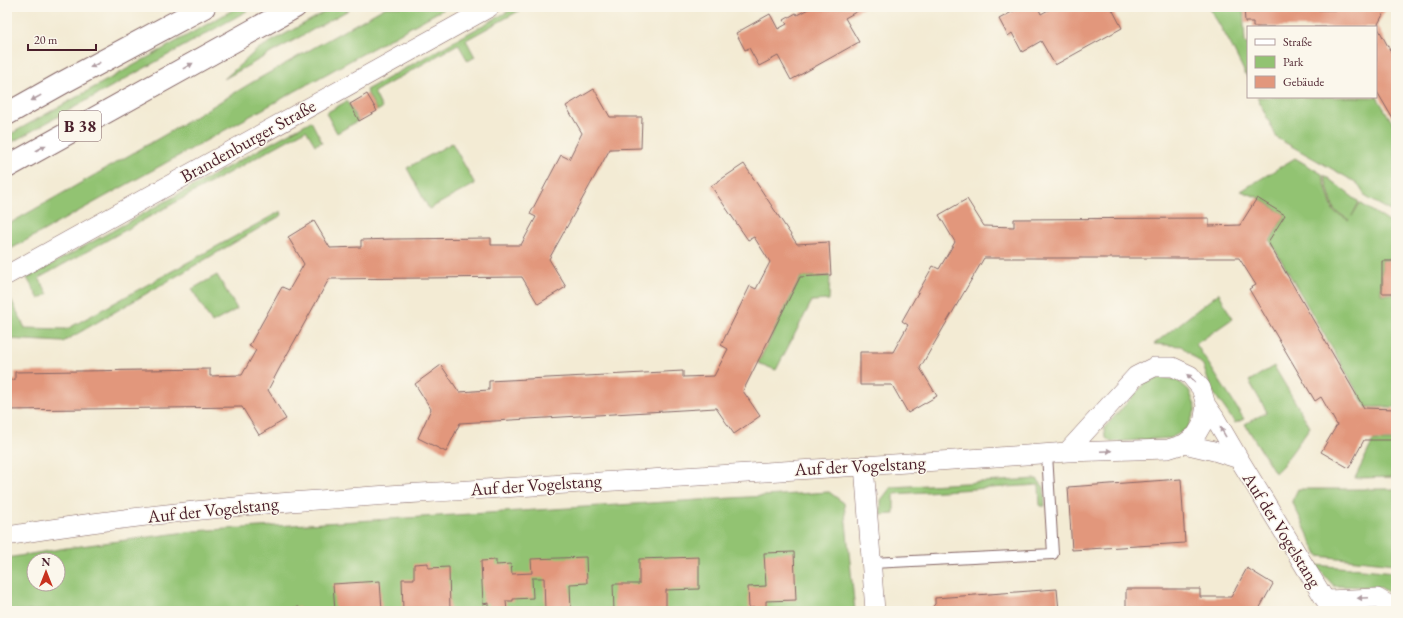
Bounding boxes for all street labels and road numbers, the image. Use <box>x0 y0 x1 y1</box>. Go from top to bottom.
street label: Brandenburger Straße <box>176 94 320 187</box>
road number: B 38 <box>59 111 101 141</box>
street label: Auf der Vogelstang <box>793 451 926 480</box>
street label: Auf der Vogelstang <box>1237 467 1327 592</box>
street label: Auf der Vogelstang <box>469 468 602 501</box>
street label: Auf der Vogelstang <box>145 491 280 528</box>

